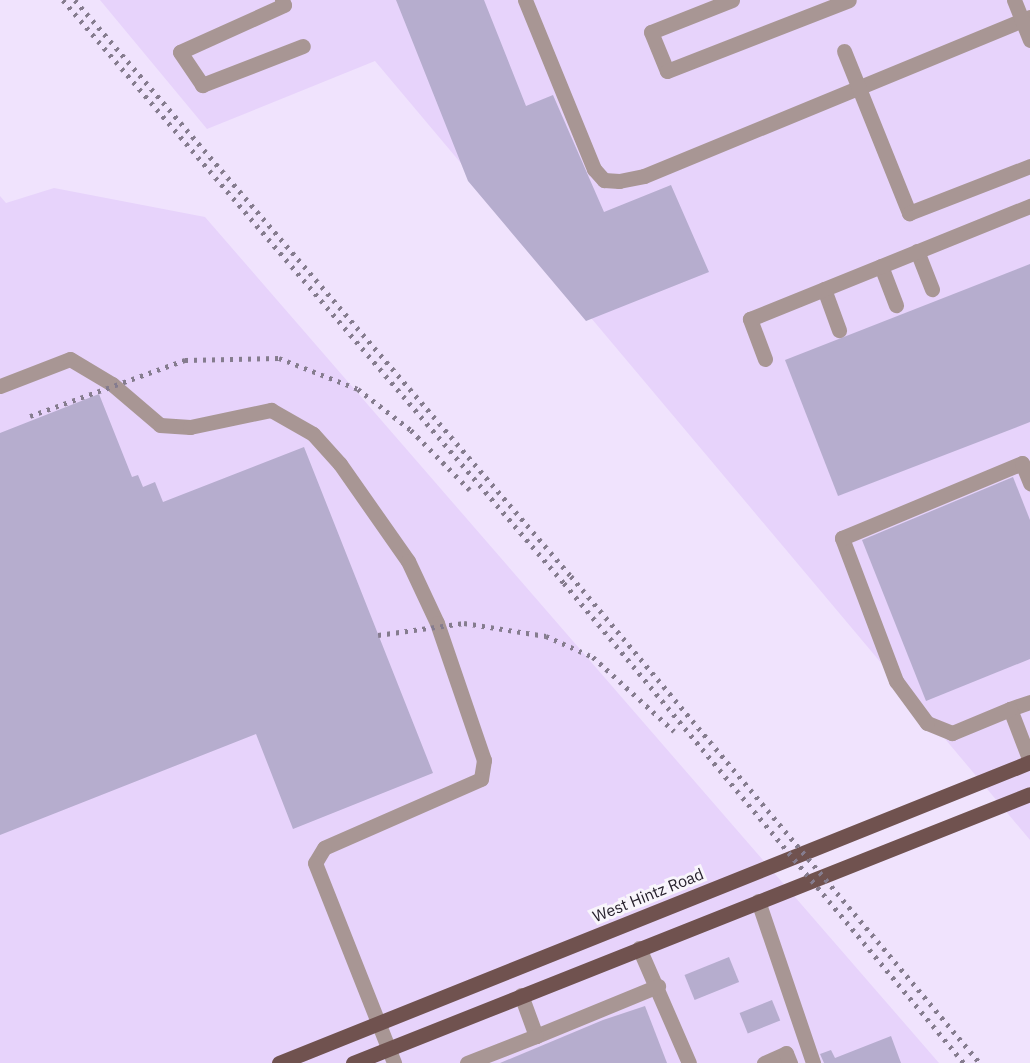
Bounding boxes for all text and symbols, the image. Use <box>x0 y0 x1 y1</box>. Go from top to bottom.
street label: West Hintz Road <box>590 864 706 926</box>

